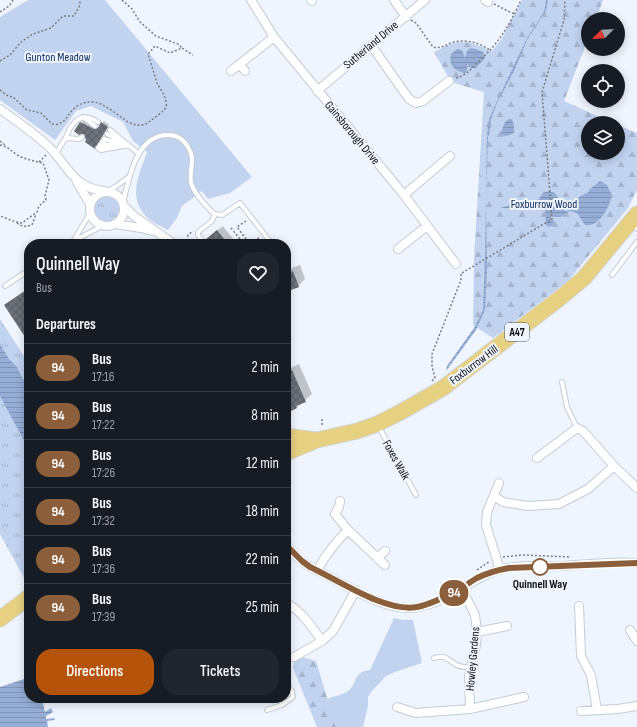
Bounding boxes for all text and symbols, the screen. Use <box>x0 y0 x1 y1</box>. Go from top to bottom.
north arrow <box>581 12 625 56</box>
map controls <box>581 12 625 160</box>
street label: Sutherland Drive <box>340 18 402 72</box>
park label: Gunton Meadow <box>25 50 91 65</box>
button: locate <box>581 64 625 108</box>
street label: Gainsborough Drive <box>321 98 383 168</box>
button: layers <box>581 116 625 160</box>
park label: Foxburrow Wood <box>511 197 577 212</box>
button: heart <box>237 252 279 294</box>
text: Quinnell Way <box>36 253 120 276</box>
text: Bus <box>36 280 52 296</box>
text: Departures <box>36 315 96 334</box>
road number: A47 <box>505 323 529 341</box>
street label: Foxburrow Hill <box>447 342 501 388</box>
text: Bus <box>92 350 111 369</box>
text: 2 min <box>252 358 279 377</box>
text: 94 <box>51 359 65 376</box>
text: 17:16 <box>92 369 114 385</box>
text: Bus <box>92 398 111 417</box>
text: 8 min <box>251 406 279 425</box>
text: 94 <box>51 407 65 424</box>
text: 17:22 <box>92 417 115 433</box>
street label: Foxes Walk <box>379 437 413 483</box>
text: Bus <box>92 446 111 465</box>
text: 12 min <box>246 454 279 473</box>
text: 94 <box>51 455 65 472</box>
text: 17:26 <box>92 465 115 481</box>
text: Bus <box>92 494 111 513</box>
text: 18 min <box>246 502 279 521</box>
text: 94 <box>51 503 65 520</box>
text: 17:32 <box>92 513 115 529</box>
text: Bus <box>92 542 111 561</box>
text: 22 min <box>245 550 279 569</box>
text: 94 <box>51 551 65 568</box>
marker: Quinnell Way <box>531 558 549 576</box>
text: 17:36 <box>92 561 115 577</box>
place label: Quinnell Way <box>513 577 567 592</box>
line badge: 94 <box>436 580 472 606</box>
text: 94 <box>447 584 461 601</box>
text: Bus <box>92 590 111 609</box>
text: 25 min <box>246 598 279 617</box>
text: 94 <box>51 599 65 616</box>
text: 17:39 <box>92 609 115 625</box>
street label: Howley Gardens <box>463 626 483 692</box>
button: Directions <box>36 649 154 695</box>
button: Tickets <box>162 649 279 695</box>

